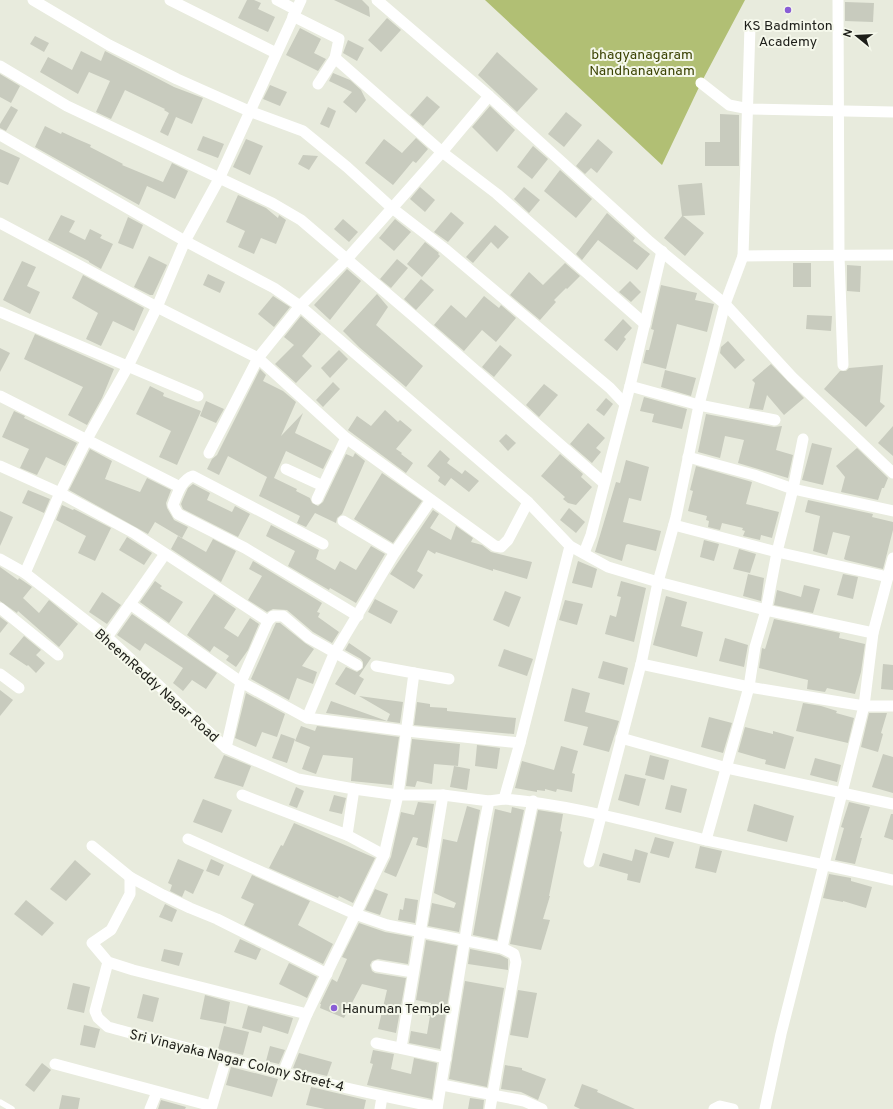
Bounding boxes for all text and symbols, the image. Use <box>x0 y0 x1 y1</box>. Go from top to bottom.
marker: KS Badminton Academy <box>783 5 793 15</box>
north arrow <box>837 16 877 56</box>
place label: KS Badminton Academy <box>743 18 833 51</box>
text: N <box>841 27 856 39</box>
park label: bhagyanagaram Nandhanavanam <box>589 47 695 80</box>
street label: BheemReddy Nagar Road <box>90 626 222 746</box>
place label: Hanuman Temple <box>342 1001 451 1018</box>
marker: Hanuman Temple <box>329 1003 339 1013</box>
street label: Sri Vinayaka Nagar Colony Street-4 <box>128 1027 346 1096</box>

